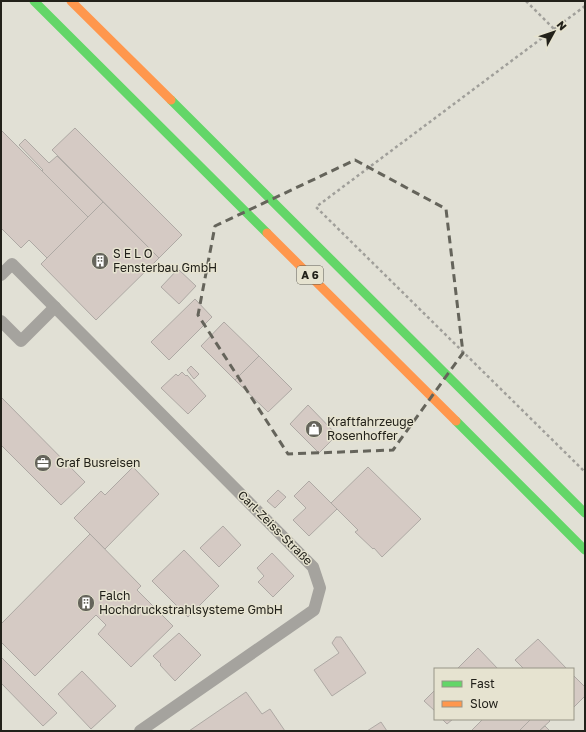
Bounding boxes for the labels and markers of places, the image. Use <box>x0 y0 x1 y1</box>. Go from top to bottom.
place label: S E L O Fensterbau GmbH <box>113 246 217 275</box>
building icon: S E L O Fensterbau GmbH <box>90 251 110 271</box>
place label: Kraftfahrzeuge Rosenhoffer <box>327 414 414 443</box>
shop icon: Kraftfahrzeuge Rosenhoffer <box>304 419 324 439</box>
office icon: Graf Busreisen <box>33 453 53 473</box>
place label: Graf Busreisen <box>56 455 140 470</box>
place label: Falch Hochdruckstrahlsysteme GmbH <box>99 588 283 617</box>
building icon: Falch Hochdruckstrahlsysteme GmbH <box>76 593 96 613</box>

